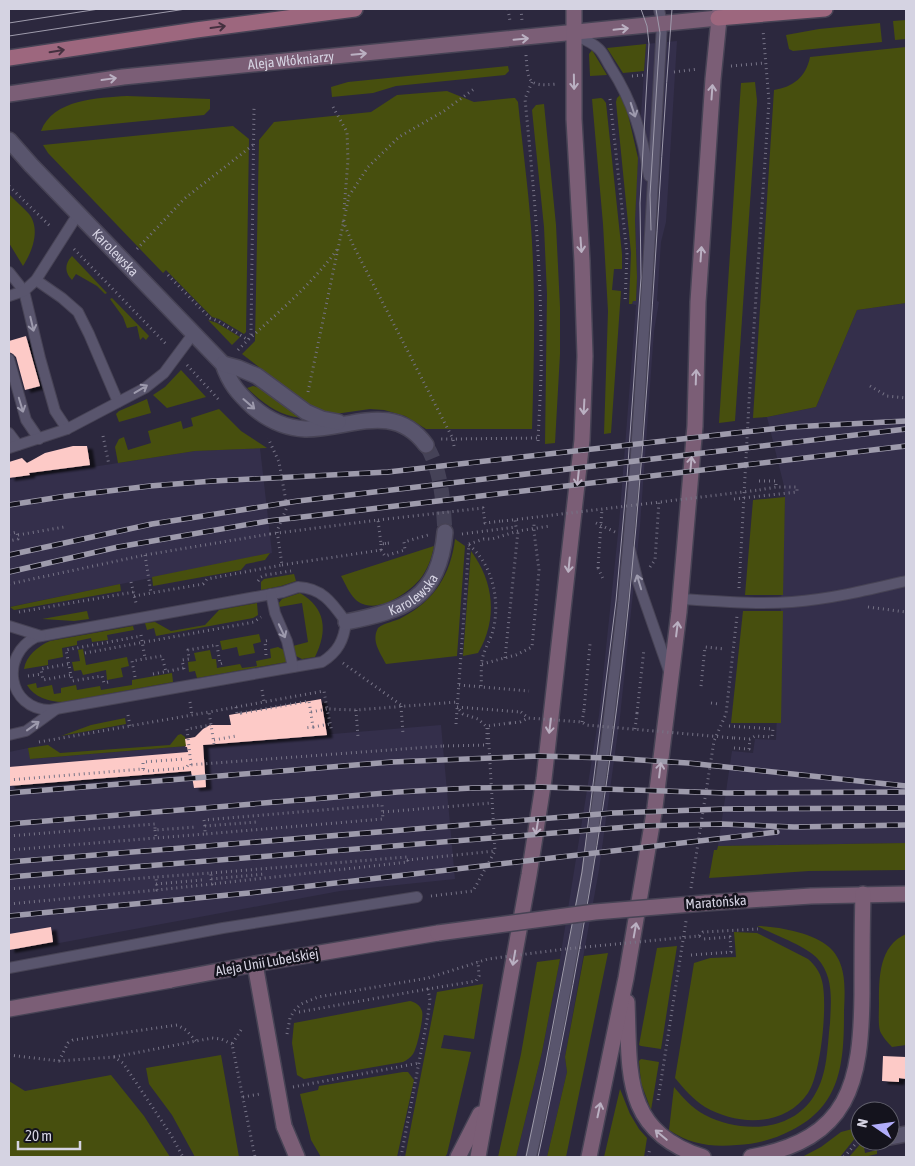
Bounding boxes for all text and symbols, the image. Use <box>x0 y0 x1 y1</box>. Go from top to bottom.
one-way arrow <box>209 22 225 32</box>
one-way arrow <box>613 24 629 33</box>
one-way arrow <box>512 34 528 43</box>
one-way arrow <box>49 45 65 55</box>
street label: Aleja Włókniarzy <box>247 48 335 73</box>
one-way arrow <box>351 49 367 59</box>
one-way arrow <box>100 73 116 83</box>
one-way arrow <box>569 74 579 90</box>
one-way arrow <box>707 84 716 100</box>
one-way arrow <box>628 102 638 118</box>
street label: Karolewska <box>89 226 142 280</box>
one-way arrow <box>577 236 586 252</box>
one-way arrow <box>697 246 706 262</box>
one-way arrow <box>28 316 37 332</box>
one-way arrow <box>691 370 701 386</box>
one-way arrow <box>134 384 148 394</box>
one-way arrow <box>17 396 27 412</box>
one-way arrow <box>243 398 256 410</box>
one-way arrow <box>579 399 588 415</box>
one-way arrow <box>687 456 696 472</box>
one-way arrow <box>573 470 583 486</box>
one-way arrow <box>564 557 574 573</box>
street label: Karolewska <box>386 571 441 619</box>
one-way arrow <box>633 574 643 590</box>
one-way arrow <box>672 621 682 637</box>
one-way arrow <box>278 623 288 638</box>
one-way arrow <box>545 718 555 734</box>
one-way arrow <box>26 721 40 731</box>
one-way arrow <box>655 762 665 778</box>
one-way arrow <box>531 819 541 835</box>
street label: Maratońska <box>685 892 747 912</box>
one-way arrow <box>630 923 640 939</box>
street label: Aleja Unii Lubelskiej <box>214 945 320 979</box>
one-way arrow <box>509 949 519 965</box>
north arrow <box>850 1101 900 1151</box>
one-way arrow <box>595 1102 605 1118</box>
text: N <box>854 1117 871 1129</box>
scale bar <box>18 1118 80 1150</box>
text: 20 m <box>25 1127 52 1144</box>
one-way arrow <box>654 1129 667 1141</box>

